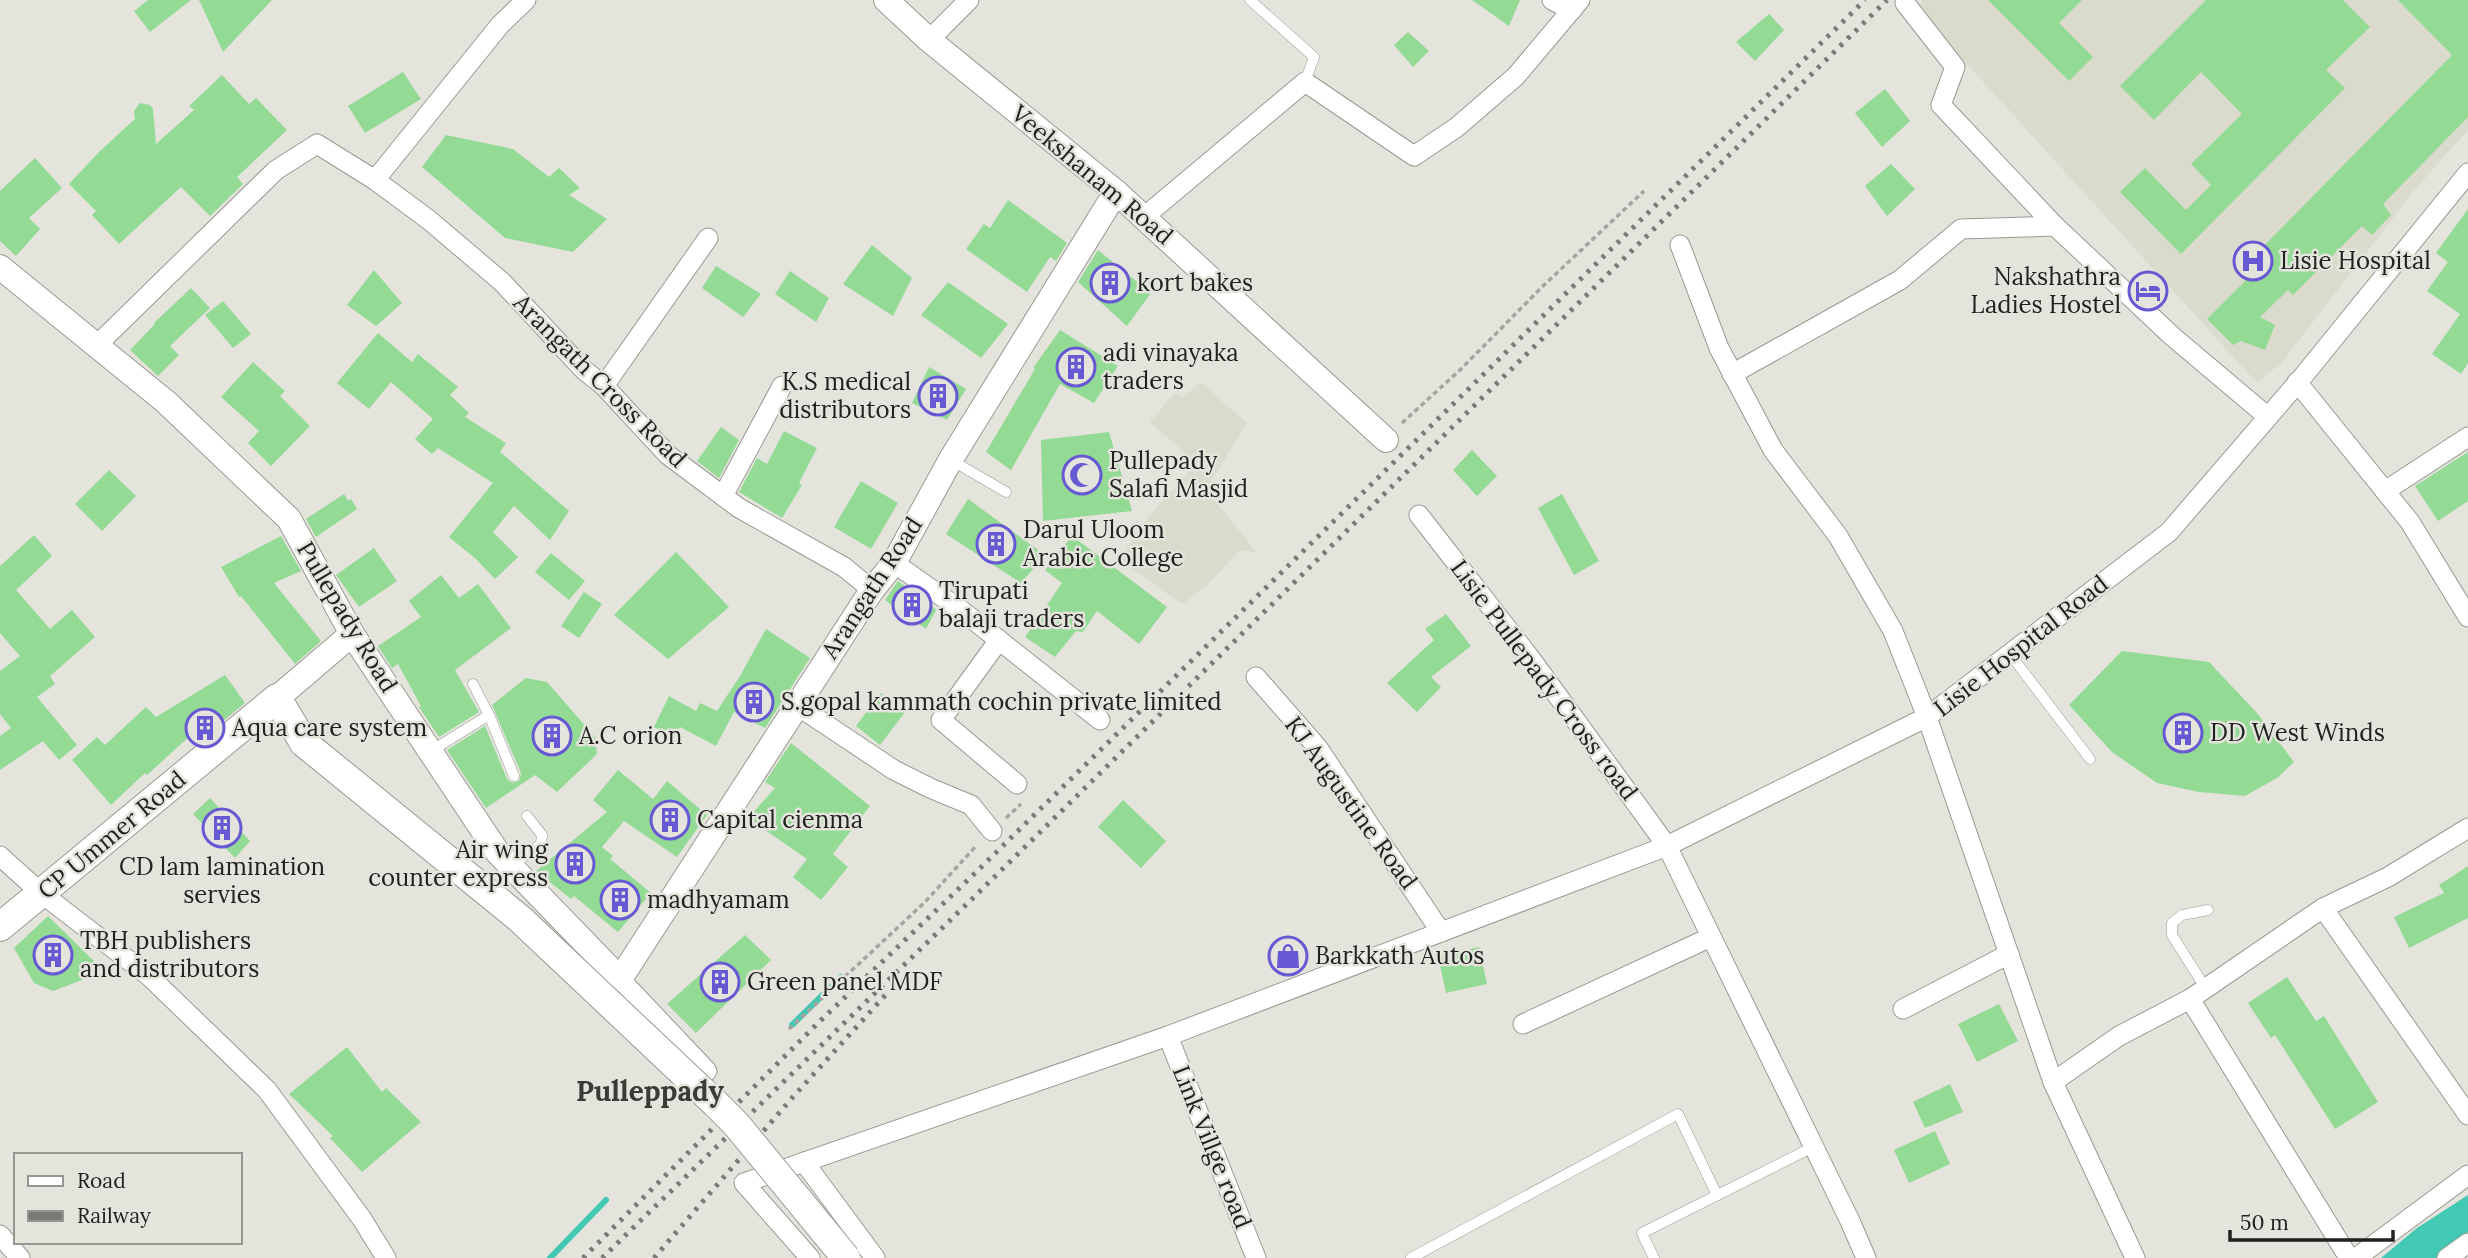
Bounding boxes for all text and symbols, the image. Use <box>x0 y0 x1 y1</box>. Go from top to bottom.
street label: Veekshanam Road <box>1004 97 1180 251</box>
hospital icon: Lisie Hospital <box>2232 240 2274 282</box>
place label: Lisie Hospital <box>2280 245 2431 276</box>
place label: Nakshathra Ladies Hostel <box>1971 261 2121 320</box>
building icon: kort bakes <box>1089 262 1131 304</box>
place label: kort bakes <box>1137 267 1253 298</box>
hotel icon: Nakshathra Ladies Hostel <box>2127 270 2169 312</box>
street label: Arangath Cross Road <box>506 287 694 474</box>
place label: adi vinayaka traders <box>1103 337 1239 396</box>
building icon: adi vinayaka traders <box>1055 346 1097 388</box>
place label: K.S medical distributors <box>779 366 911 425</box>
building icon: K.S medical distributors <box>917 375 959 417</box>
place label: Pullepady Salafi Masjid <box>1109 445 1248 504</box>
mosque icon: Pullepady Salafi Masjid <box>1061 454 1103 496</box>
street label: Arangath Road <box>814 511 929 666</box>
place label: Darul Uloom Arabic College <box>1022 514 1183 573</box>
building icon: Darul Uloom Arabic College <box>975 523 1017 565</box>
street label: Pullepady Road <box>290 536 405 698</box>
street label: Lisie Pullepady Cross road <box>1444 553 1645 806</box>
street label: Lisie Hospital Road <box>1927 568 2114 723</box>
place label: Tirupati balaji traders <box>939 575 1084 634</box>
building icon: Tirupati balaji traders <box>891 584 933 626</box>
building icon: S.gopal kammath cochin private limited <box>733 681 775 723</box>
place label: S.gopal kammath cochin private limited <box>781 686 1222 717</box>
building icon: Aqua care system <box>184 707 226 749</box>
street label: KJ Augustine Road <box>1278 710 1425 895</box>
place label: Aqua care system <box>231 712 427 743</box>
building icon: DD West Winds <box>2162 712 2204 754</box>
building icon: A.C orion <box>531 715 573 757</box>
place label: DD West Winds <box>2210 717 2385 748</box>
place label: A.C orion <box>578 720 682 751</box>
street label: CP Ummer Road <box>31 764 192 906</box>
building icon: Capital cienma <box>649 799 691 841</box>
place label: Capital cienma <box>697 804 863 835</box>
building icon: CD lam lamination servies <box>201 807 243 849</box>
place label: Air wing counter express <box>368 834 549 893</box>
building icon: Air wing counter express <box>554 843 596 885</box>
place label: CD lam lamination servies <box>119 851 325 910</box>
building icon: madhyamam <box>599 879 641 921</box>
place label: madhyamam <box>647 884 790 915</box>
place label: TBH publishers and distributors <box>80 925 259 984</box>
building icon: TBH publishers and distributors <box>32 934 74 976</box>
shop icon: Barkkath Autos <box>1267 935 1309 977</box>
place label: Barkkath Autos <box>1315 940 1484 971</box>
building icon: Green panel MDF <box>699 961 741 1003</box>
place label: Green panel MDF <box>747 966 942 997</box>
street label: Link Villge road <box>1166 1061 1259 1233</box>
district label: Pulleppady <box>576 1073 725 1109</box>
legend <box>14 1153 242 1244</box>
text: Road <box>77 1167 126 1194</box>
scale bar <box>2230 1198 2393 1242</box>
text: Railway <box>77 1202 151 1229</box>
text: 50 m <box>2240 1209 2289 1236</box>

